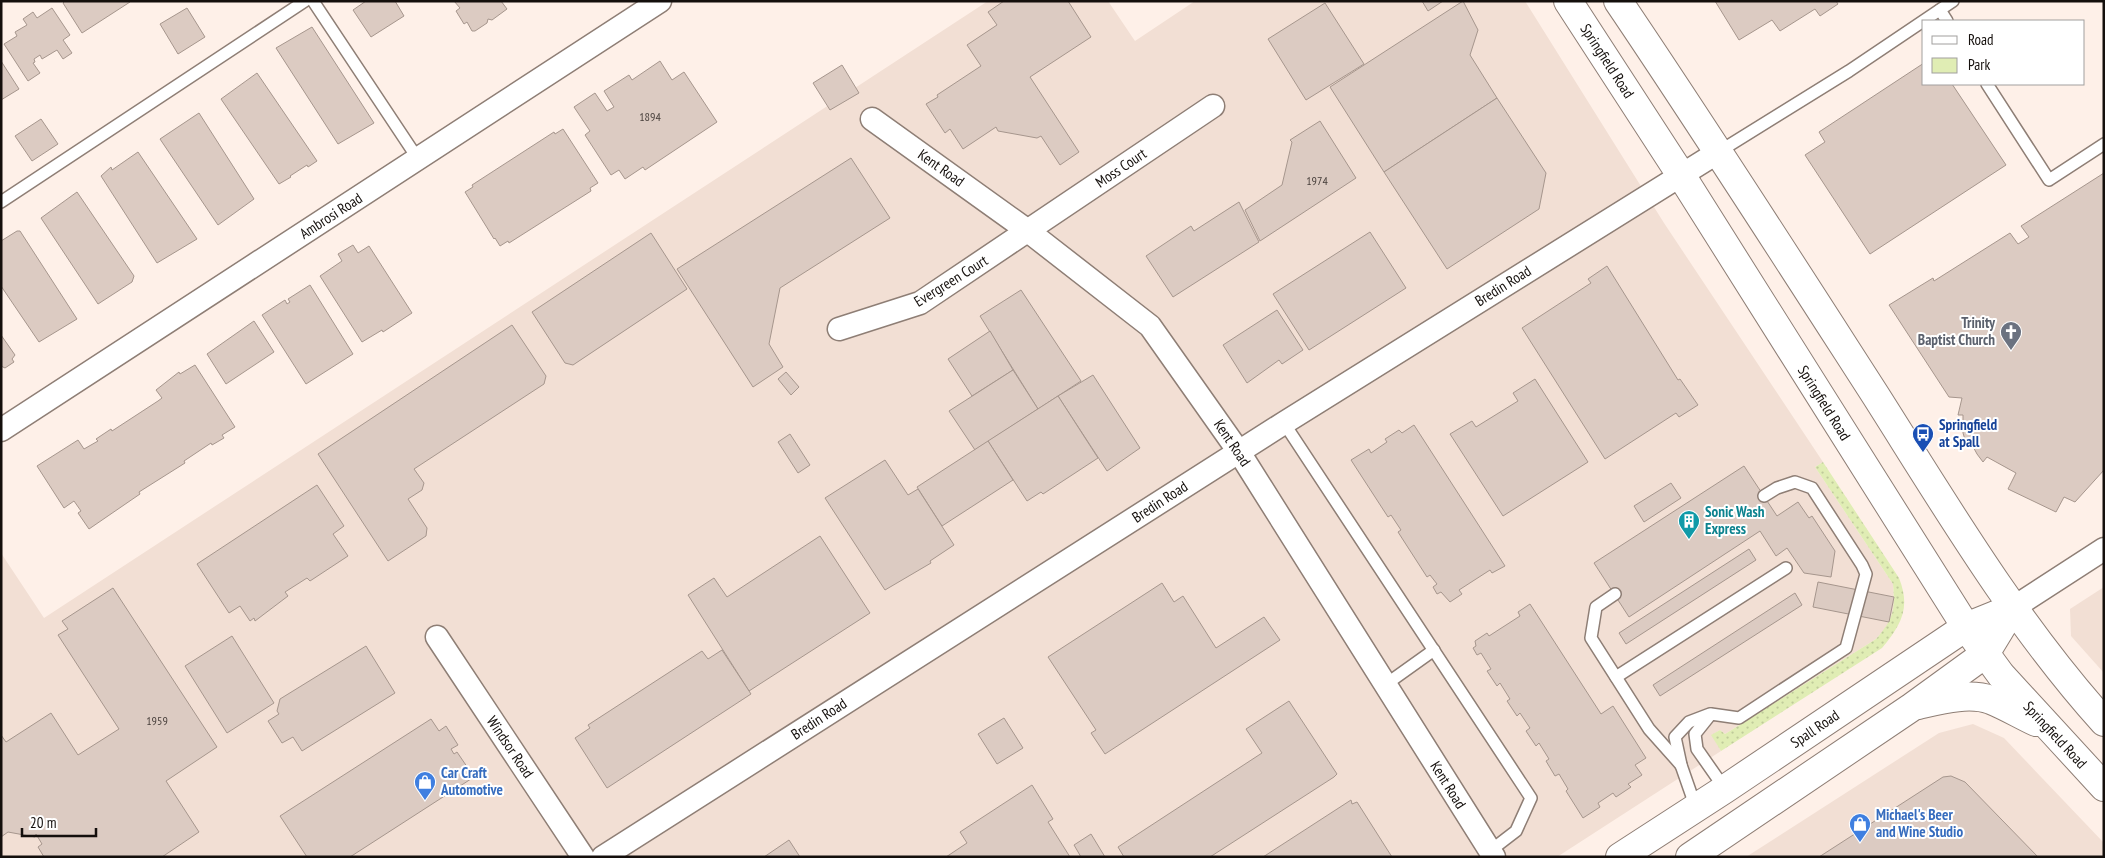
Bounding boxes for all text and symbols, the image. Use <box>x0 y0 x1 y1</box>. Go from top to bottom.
street label: Springfield Road <box>1576 20 1639 101</box>
legend <box>1922 20 2085 85</box>
text: Road <box>1968 30 1994 49</box>
text: Park <box>1968 55 1990 74</box>
house number: 1894 <box>639 109 661 124</box>
street label: Moss Court <box>1092 144 1150 192</box>
street label: Kent Road <box>914 145 968 190</box>
house number: 1974 <box>1306 173 1328 188</box>
street label: Ambrosi Road <box>296 188 366 243</box>
street label: Evergreen Court <box>910 250 991 311</box>
street label: Bredin Road <box>1471 261 1534 310</box>
place label: Trinity Baptist Church <box>1918 313 1996 349</box>
church icon: Trinity Baptist Church <box>1999 320 2023 351</box>
street label: Springfield Road <box>1794 362 1855 444</box>
place label: Springfield at Spall <box>1939 415 1997 451</box>
street label: Kent Road <box>1210 416 1255 470</box>
bus stop icon: Springfield at Spall <box>1911 422 1935 453</box>
street label: Bredin Road <box>1128 477 1191 527</box>
place label: Sonic Wash Express <box>1705 502 1765 538</box>
building icon: Sonic Wash Express <box>1677 509 1701 540</box>
street label: Bredin Road <box>787 694 850 744</box>
street label: Springfield Road <box>2019 697 2091 772</box>
street label: Spall Road <box>1787 705 1843 752</box>
street label: Windsor Road <box>483 712 538 781</box>
house number: 1959 <box>146 713 168 728</box>
street label: Kent Road <box>1426 757 1470 812</box>
place label: Car Craft Automotive <box>440 763 503 799</box>
shop icon: Car Craft Automotive <box>413 770 437 801</box>
place label: Michael's Beer and Wine Studio <box>1876 805 1963 841</box>
scale bar <box>22 806 96 838</box>
shop icon: Michael's Beer and Wine Studio <box>1848 812 1872 843</box>
text: 20 m <box>30 813 56 832</box>

